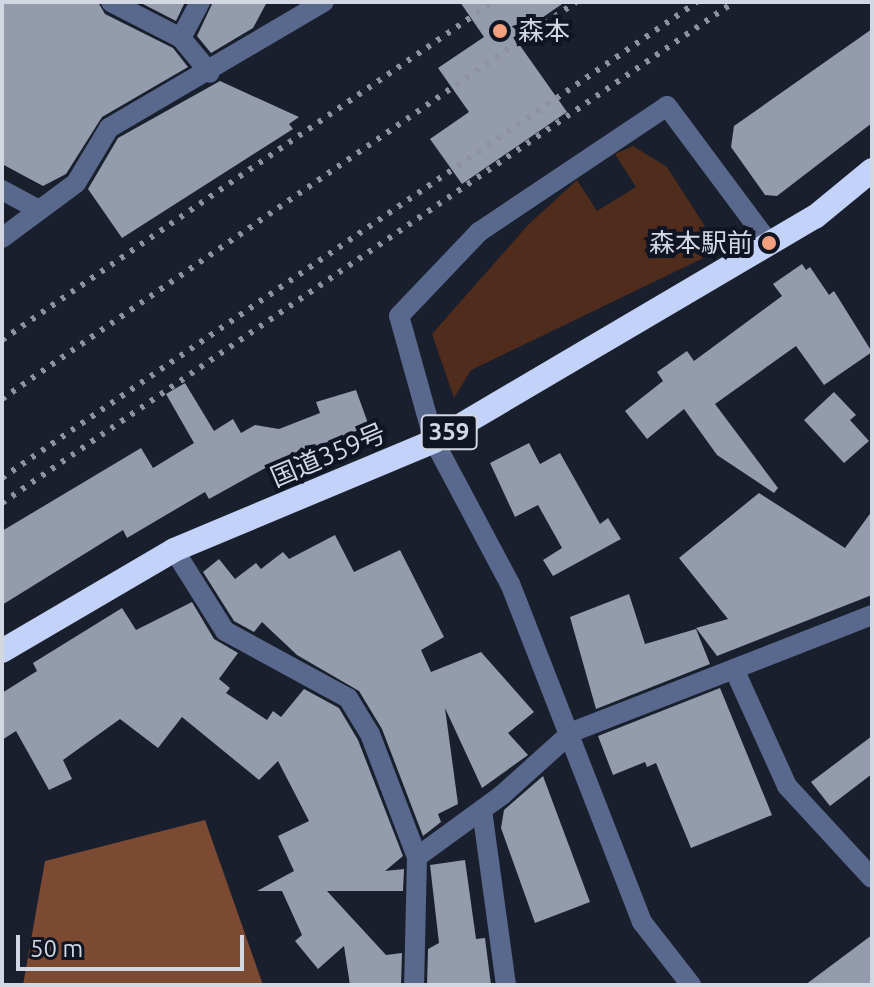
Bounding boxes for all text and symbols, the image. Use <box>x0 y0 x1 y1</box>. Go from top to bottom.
place label: 森本 <box>518 15 570 47</box>
marker: 森本 <box>489 20 511 42</box>
place label: 森本駅前 <box>649 227 753 259</box>
marker: 森本駅前 <box>760 234 778 252</box>
road number: 359 <box>419 412 479 452</box>
street label: 国道359号 <box>266 417 390 493</box>
scale bar <box>20 919 248 969</box>
text: 50 m <box>30 935 83 962</box>

